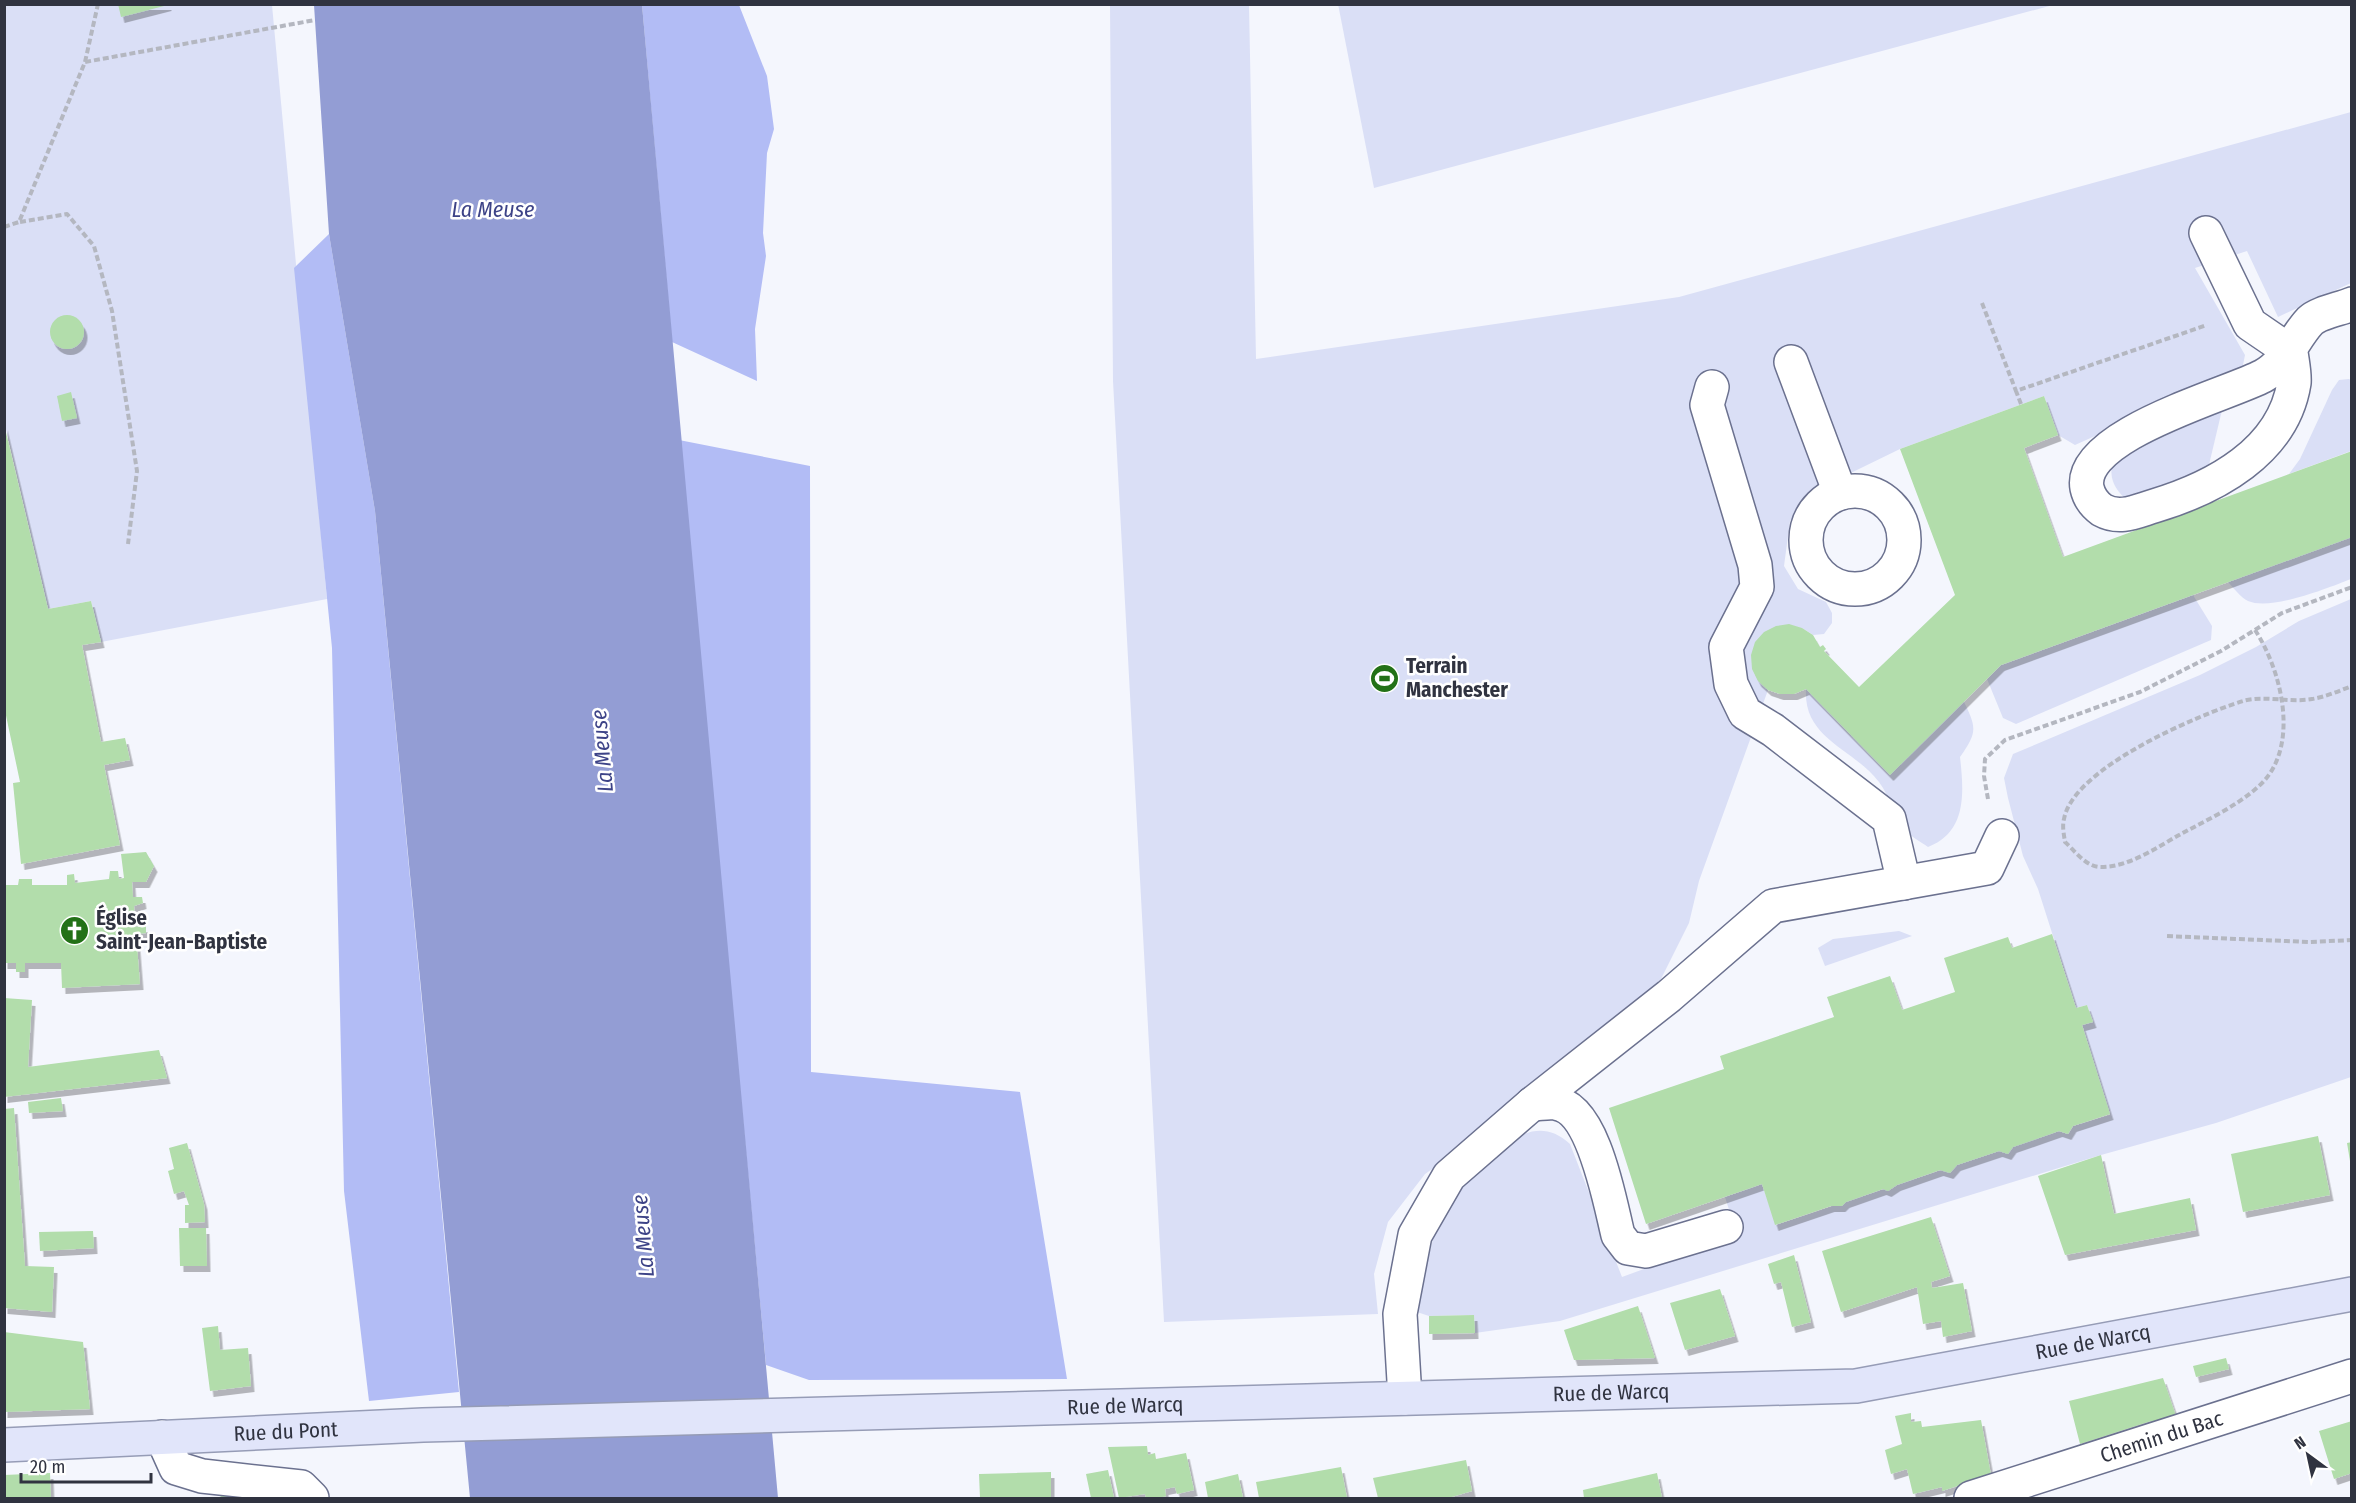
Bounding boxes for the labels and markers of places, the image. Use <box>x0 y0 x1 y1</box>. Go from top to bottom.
place label: Terrain Manchester <box>1406 653 1508 703</box>
sports icon: Terrain Manchester <box>1369 662 1401 694</box>
place label: Église Saint-Jean-Baptiste <box>96 904 267 955</box>
church icon: Église Saint-Jean-Baptiste <box>59 914 91 946</box>

